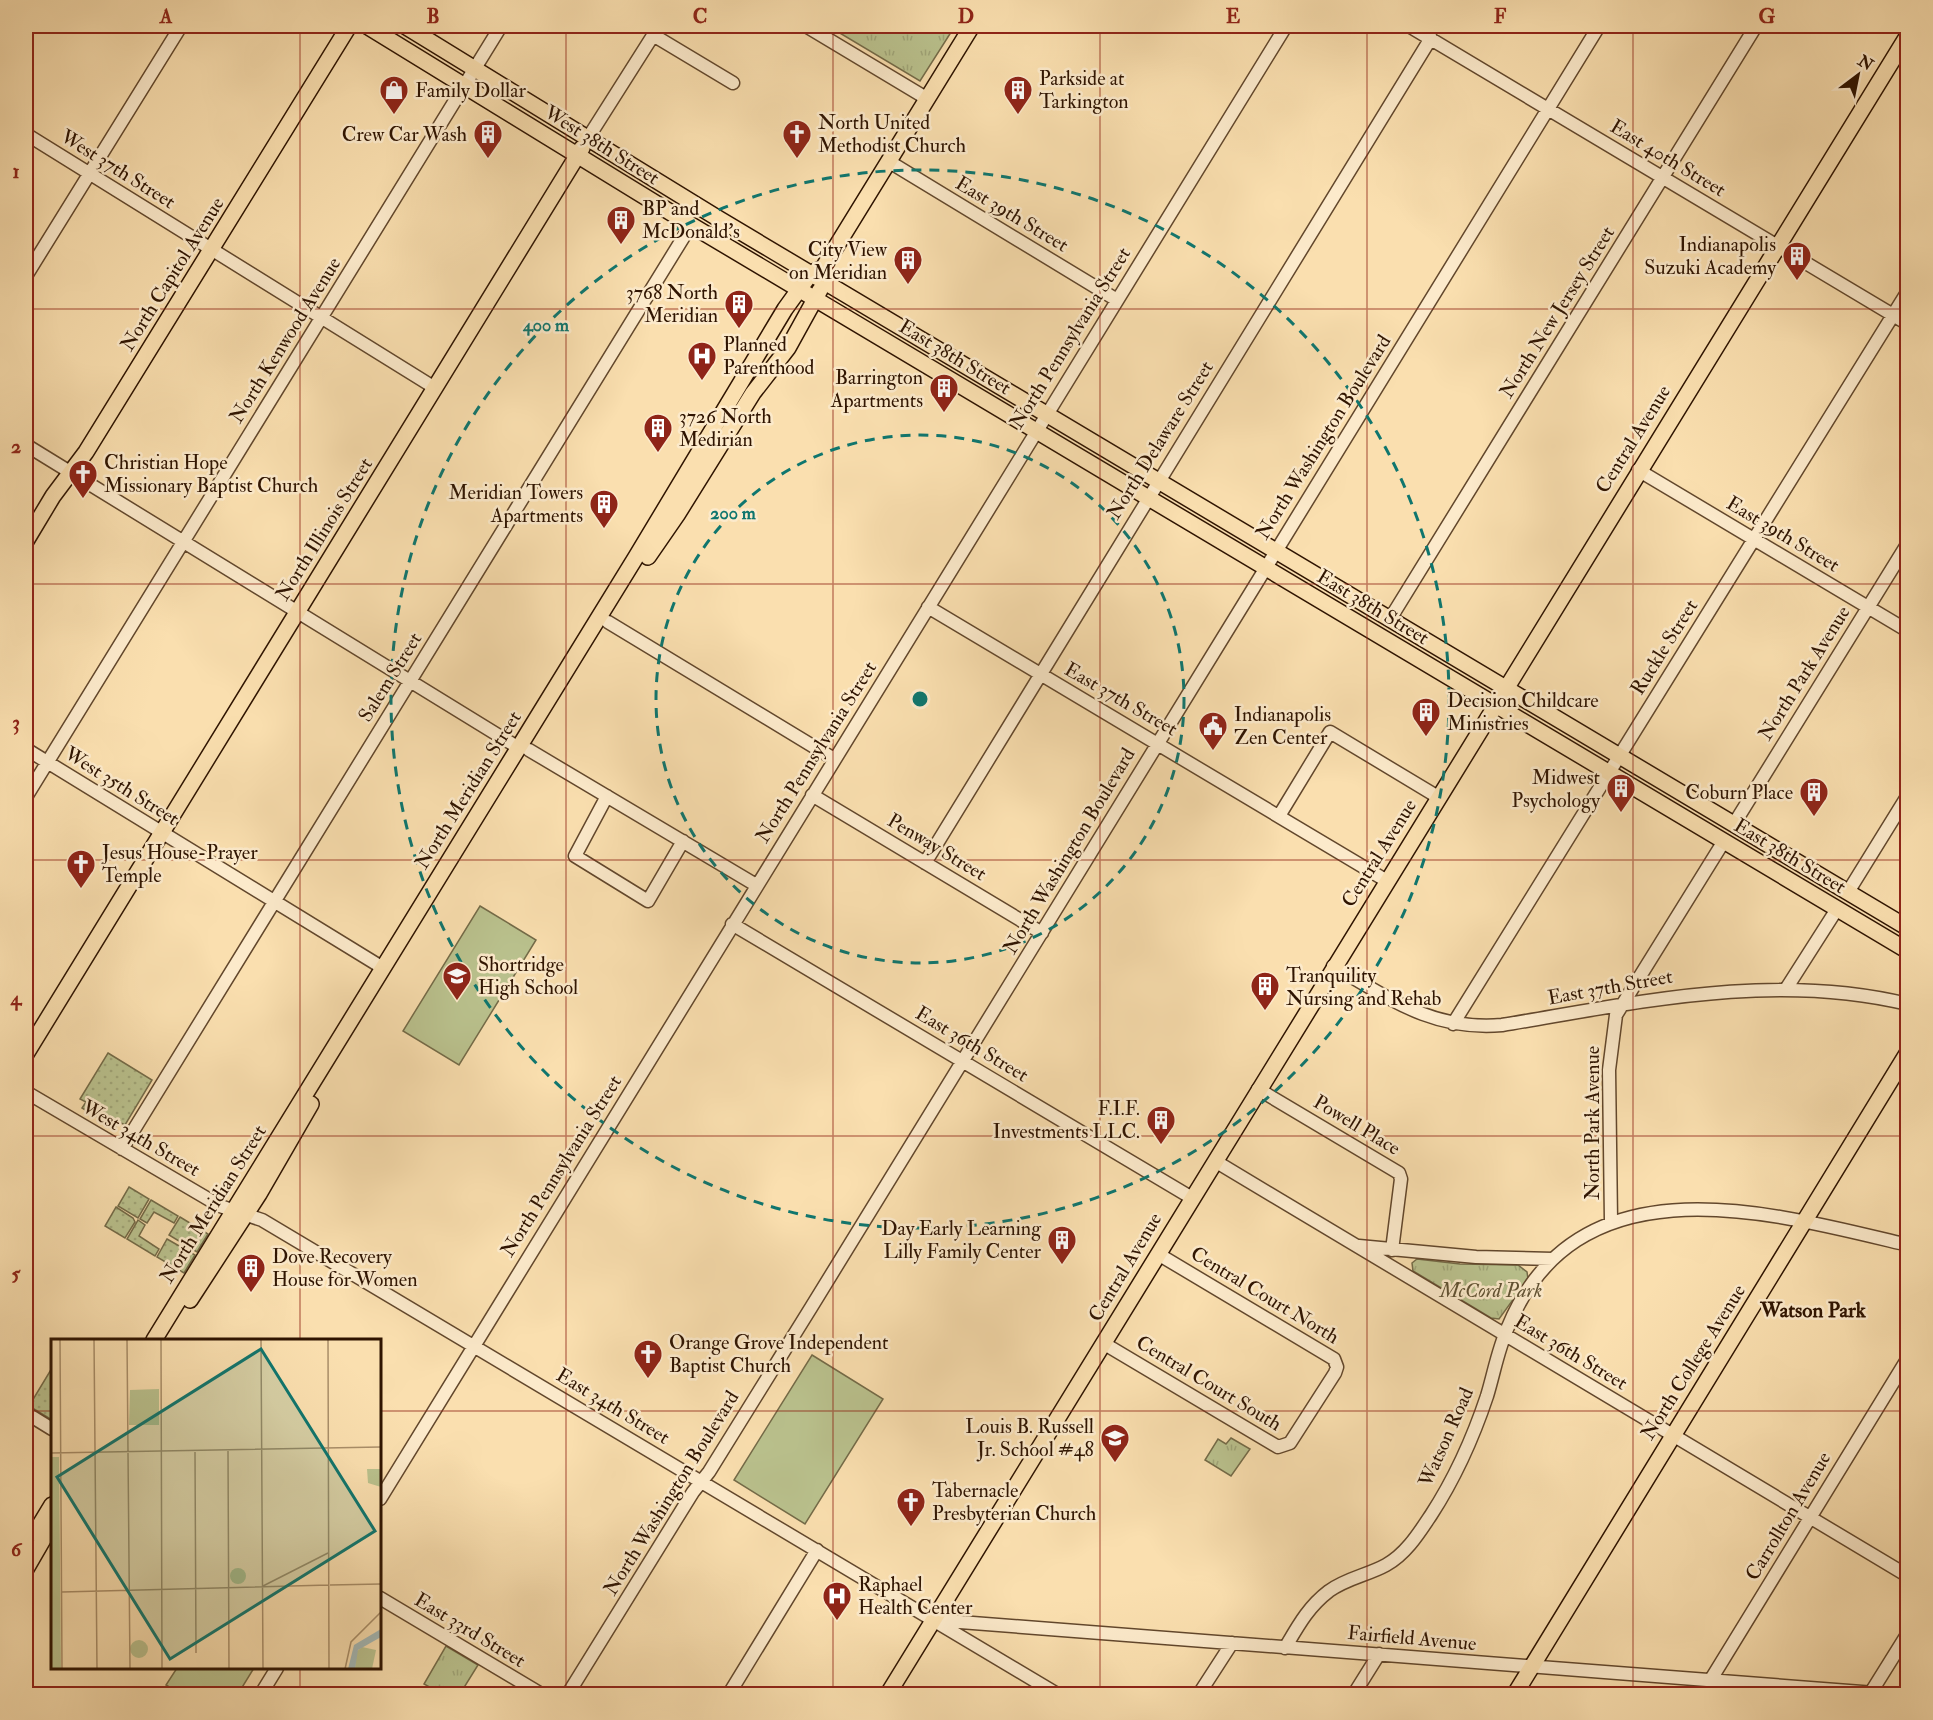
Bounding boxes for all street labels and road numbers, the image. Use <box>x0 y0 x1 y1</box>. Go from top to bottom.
street label: West 38th Street <box>539 99 665 191</box>
street label: East 40th Street <box>1606 114 1731 203</box>
street label: West 37th Street <box>55 123 180 215</box>
street label: East 39th Street <box>951 170 1074 258</box>
street label: North Capitol Avenue <box>115 192 230 356</box>
street label: North New Jersey Street <box>1494 221 1620 403</box>
street label: North Pennsylvania Street <box>1004 242 1136 433</box>
street label: North Kenwood Avenue <box>224 252 346 428</box>
street label: East 38th Street <box>894 314 1016 401</box>
street label: North Washington Boulevard <box>1250 330 1396 544</box>
street label: North Delaware Street <box>1101 356 1219 524</box>
street label: Central Avenue <box>1590 380 1676 498</box>
street label: North Illinois Street <box>270 453 378 605</box>
street label: East 39th Street <box>1722 490 1845 578</box>
street label: East 38th Street <box>1312 564 1434 651</box>
street label: Ruckle Street <box>1625 594 1703 699</box>
street label: North Park Avenue <box>1753 601 1855 745</box>
street label: Salem Street <box>353 627 428 726</box>
street label: North Pennsylvania Street <box>750 656 882 847</box>
street label: East 37th Street <box>1060 657 1182 742</box>
street label: North Meridian Street <box>409 706 527 874</box>
street label: West 35th Street <box>59 740 184 831</box>
street label: North Washington Boulevard <box>997 743 1141 959</box>
street label: Central Avenue <box>1336 794 1422 912</box>
street label: Penway Street <box>883 808 991 887</box>
street label: East 38th Street <box>1729 813 1851 900</box>
street label: East 37th Street <box>1546 964 1675 1010</box>
street label: East 36th Street <box>911 1000 1033 1088</box>
street label: North Park Avenue <box>1580 1046 1605 1200</box>
street label: North Pennsylvania Street <box>495 1070 627 1261</box>
street label: Powell Place <box>1309 1089 1405 1161</box>
street label: West 34th Street <box>77 1094 205 1182</box>
street label: North Meridian Street <box>154 1120 272 1288</box>
street label: Central Avenue <box>1083 1208 1167 1326</box>
street label: Central Court North <box>1186 1241 1344 1349</box>
street label: North College Avenue <box>1635 1280 1751 1444</box>
street label: East 36th Street <box>1510 1308 1632 1396</box>
street label: Central Court South <box>1132 1330 1287 1437</box>
street label: East 34th Street <box>552 1362 675 1450</box>
street label: Watson Road <box>1413 1383 1479 1491</box>
street label: North Washington Boulevard <box>598 1386 744 1600</box>
street label: Carrollton Avenue <box>1740 1447 1836 1585</box>
street label: East 33rd Street <box>410 1587 530 1673</box>
street label: Fairfield Avenue <box>1346 1620 1478 1656</box>

